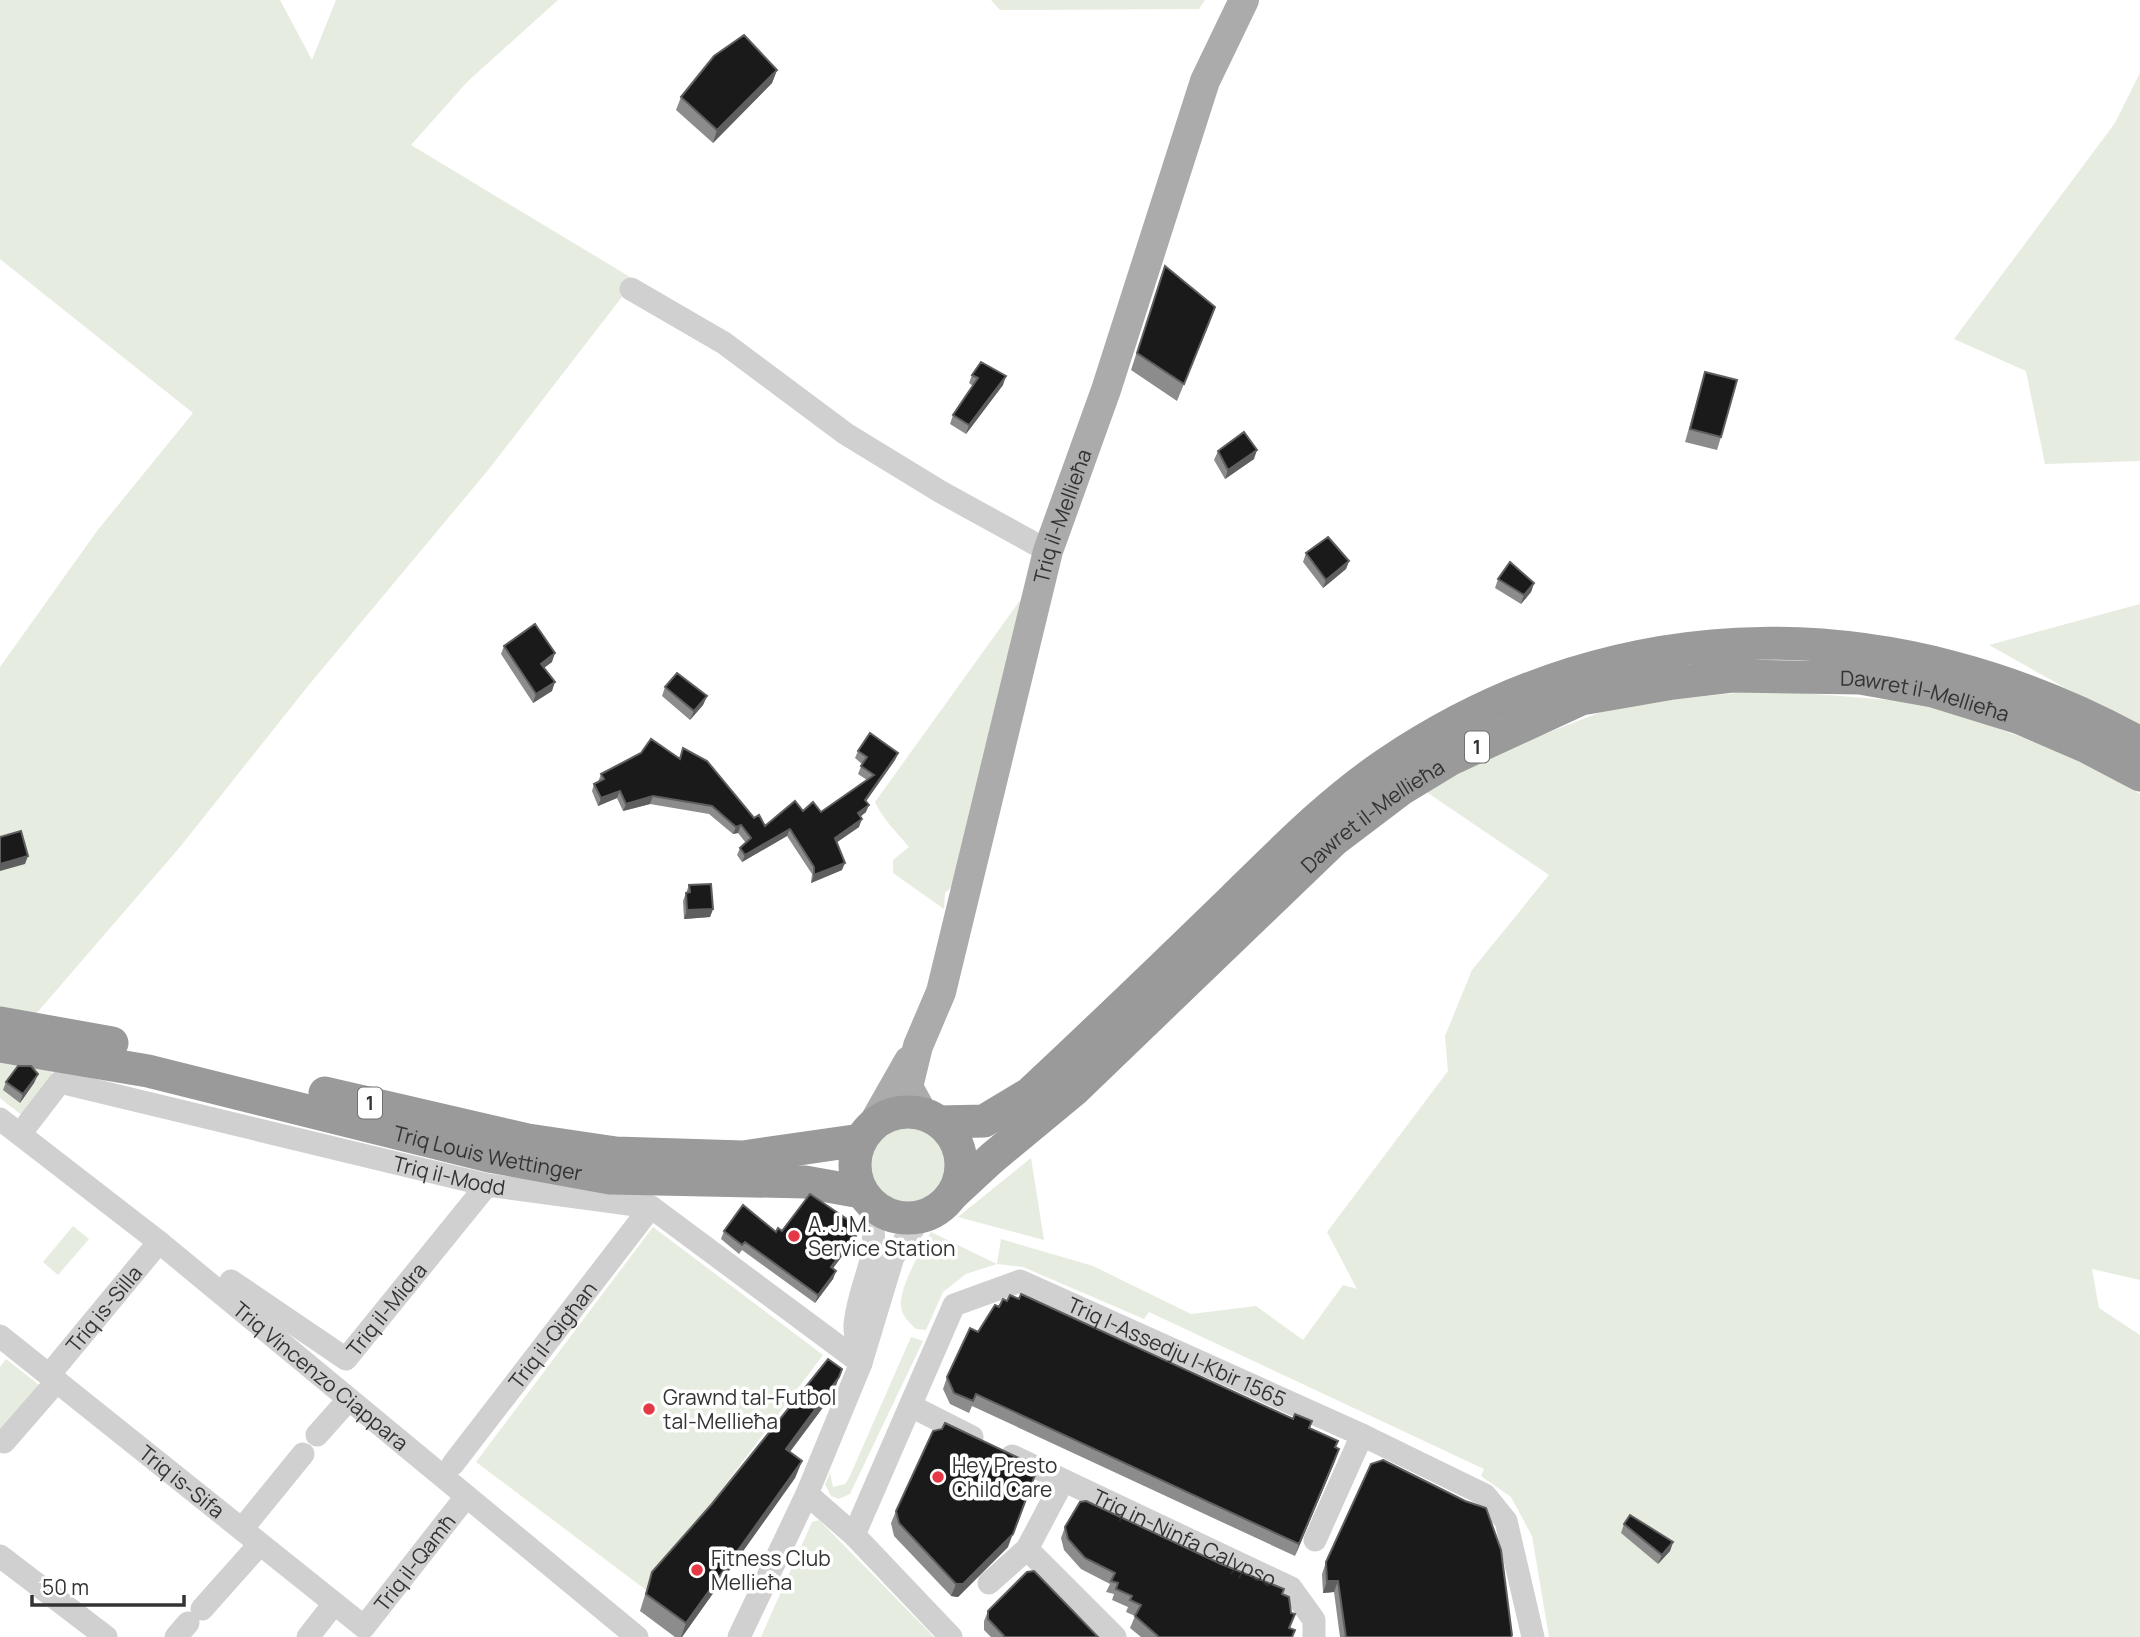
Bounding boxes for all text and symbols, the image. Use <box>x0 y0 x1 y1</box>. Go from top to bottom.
street label: Triq il-Mellieħa <box>1027 445 1098 586</box>
street label: Dawret il-Mellieħa <box>1840 664 2013 728</box>
road number: 1 <box>1465 732 1489 762</box>
street label: Dawret il-Mellieħa <box>1294 752 1449 879</box>
road number: 1 <box>358 1088 382 1119</box>
street label: Triq Louis Wettinger <box>391 1119 585 1187</box>
street label: Triq il-Modd <box>390 1149 507 1201</box>
place label: A. J. M. Service Station <box>808 1210 955 1262</box>
marker: A. J. M. Service Station <box>786 1228 802 1244</box>
street label: Triq il-Midra <box>340 1256 433 1362</box>
street label: Triq is-Silla <box>60 1259 148 1358</box>
street label: Triq il-Qigħan <box>502 1275 603 1394</box>
street label: Triq l-Assedju l-Kbir 1565 <box>1063 1290 1291 1413</box>
street label: Triq Vincenzo Ciappara <box>227 1295 415 1457</box>
place label: Grawnd tal-Futbol tal-Mellieħa <box>663 1383 836 1435</box>
marker: Grawnd tal-Futbol tal-Mellieħa <box>641 1401 657 1417</box>
street label: Triq is-Sifa <box>133 1439 231 1524</box>
place label: Hey Presto Child Care <box>952 1451 1057 1503</box>
marker: Hey Presto Child Care <box>930 1469 946 1485</box>
street label: Triq in-Ninfa Calypso <box>1088 1482 1281 1593</box>
street label: Triq il-Qamħ <box>368 1508 461 1617</box>
place label: Fitness Club Mellieħa <box>711 1544 831 1596</box>
marker: Fitness Club Mellieħa <box>689 1562 705 1578</box>
scale bar <box>32 1564 184 1608</box>
text: 50 m <box>42 1573 89 1601</box>

